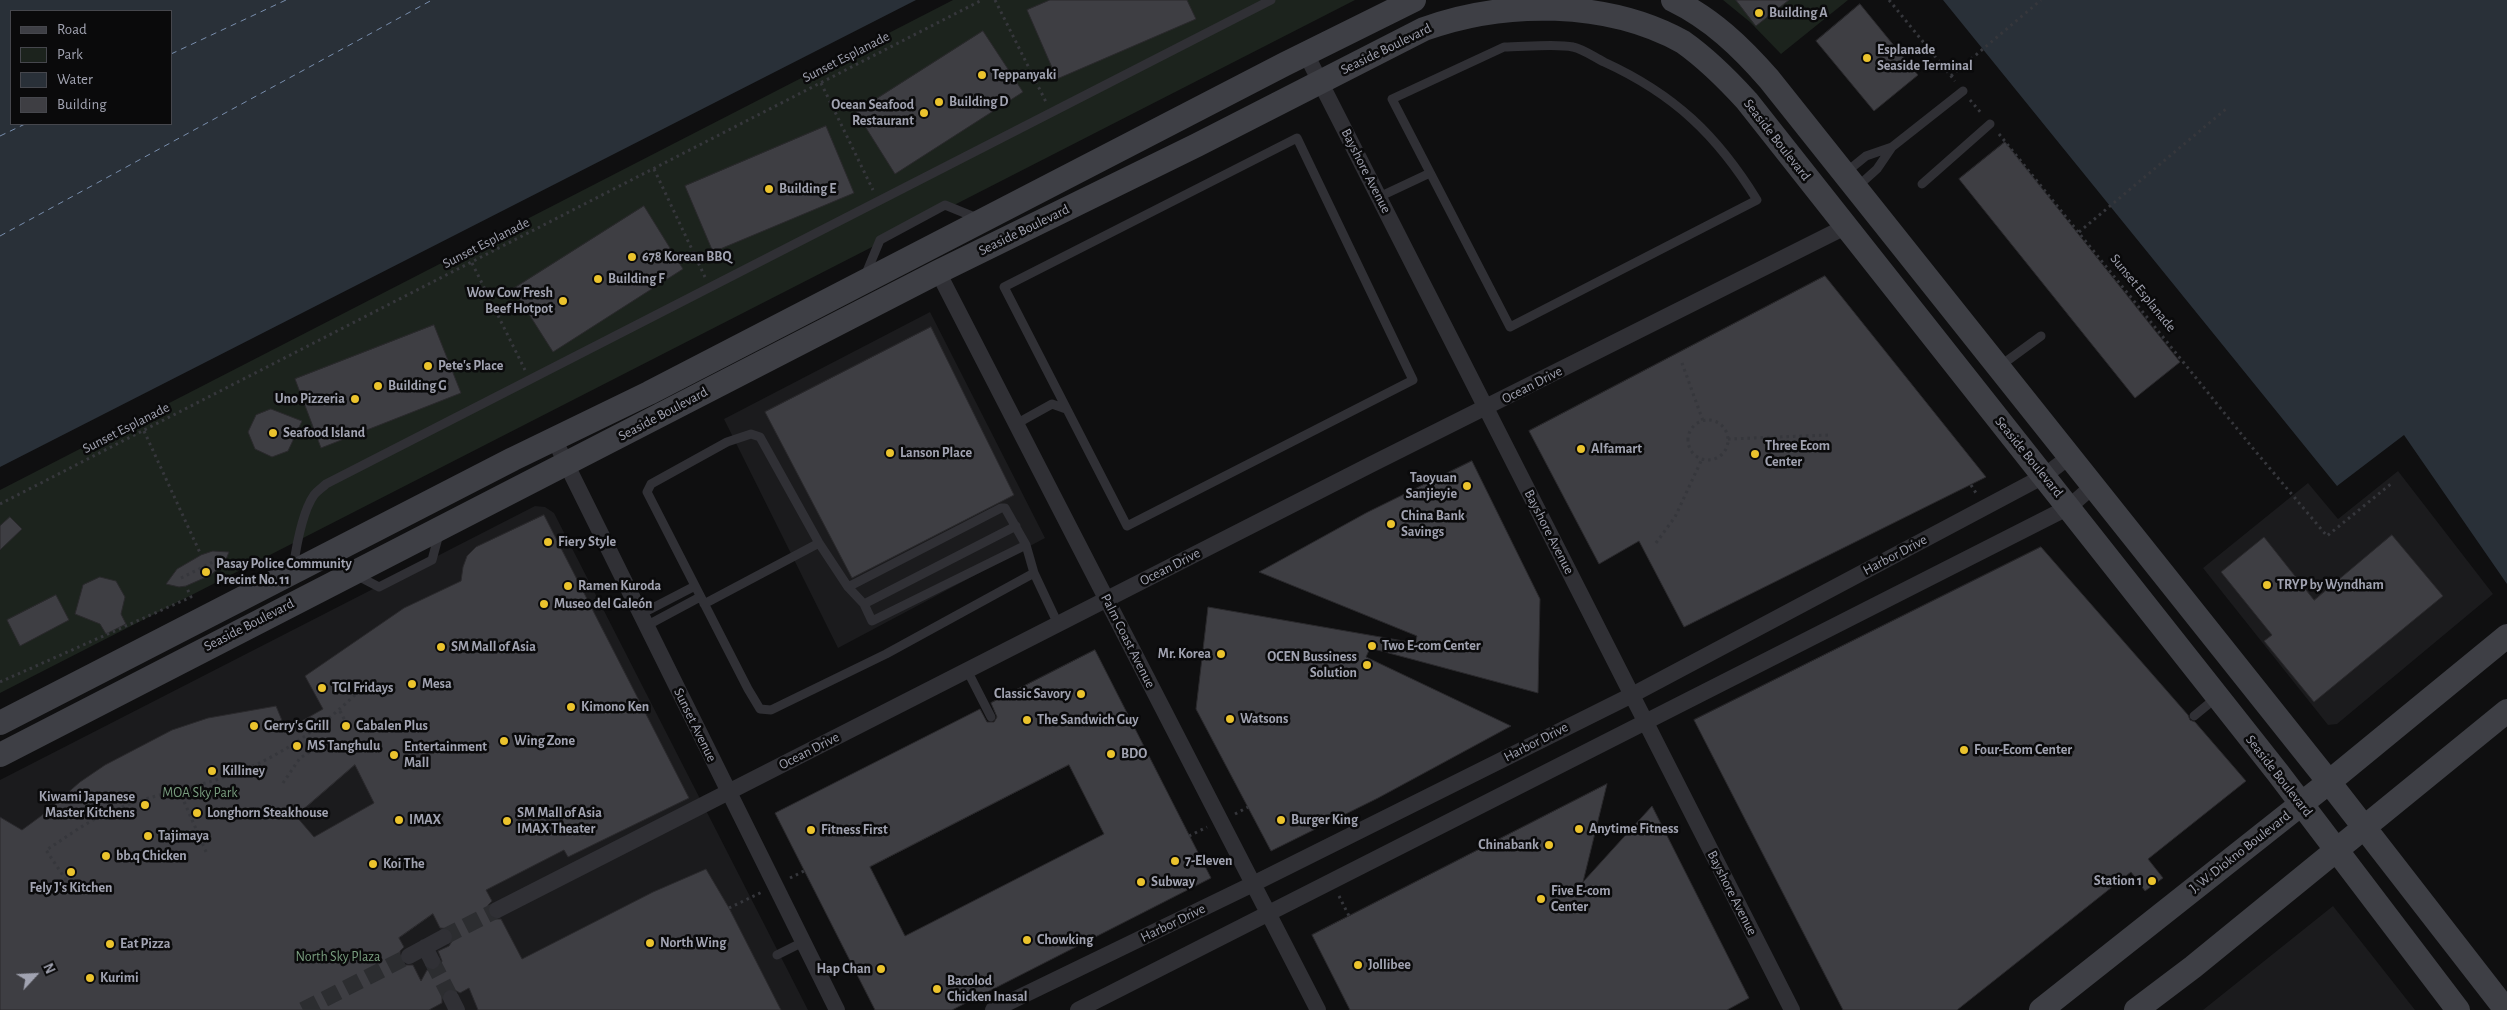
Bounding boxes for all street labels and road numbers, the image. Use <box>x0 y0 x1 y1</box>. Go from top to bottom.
street label: Seaside Boulevard <box>1338 20 1434 78</box>
street label: Sunset Esplanade <box>800 28 892 86</box>
street label: Seaside Boulevard <box>1740 96 1814 184</box>
street label: Bayshore Avenue <box>1337 126 1395 216</box>
street label: Seaside Boulevard <box>976 201 1072 259</box>
street label: Sunset Esplanade <box>440 214 532 272</box>
street label: Sunset Esplanade <box>2106 251 2180 335</box>
street label: Ocean Drive <box>1499 363 1565 407</box>
street label: Seaside Boulevard <box>615 383 711 445</box>
street label: Sunset Esplanade <box>80 399 172 457</box>
street label: Seaside Boulevard <box>1991 413 2067 501</box>
street label: Bayshore Avenue <box>1520 487 1578 577</box>
street label: Harbor Drive <box>1860 531 1930 579</box>
street label: Ocean Drive <box>1137 545 1203 589</box>
street label: Palm Coast Avenue <box>1097 591 1159 691</box>
street label: Seaside Boulevard <box>201 595 297 655</box>
street label: Sunset Avenue <box>670 685 720 765</box>
street label: Harbor Drive <box>1501 719 1571 765</box>
street label: Ocean Drive <box>776 729 842 773</box>
street label: Seaside Boulevard <box>2242 732 2316 820</box>
street label: J. W. Diokno Boulevard <box>2186 807 2294 897</box>
street label: Bayshore Avenue <box>1703 848 1761 938</box>
street label: Harbor Drive <box>1138 900 1208 946</box>

